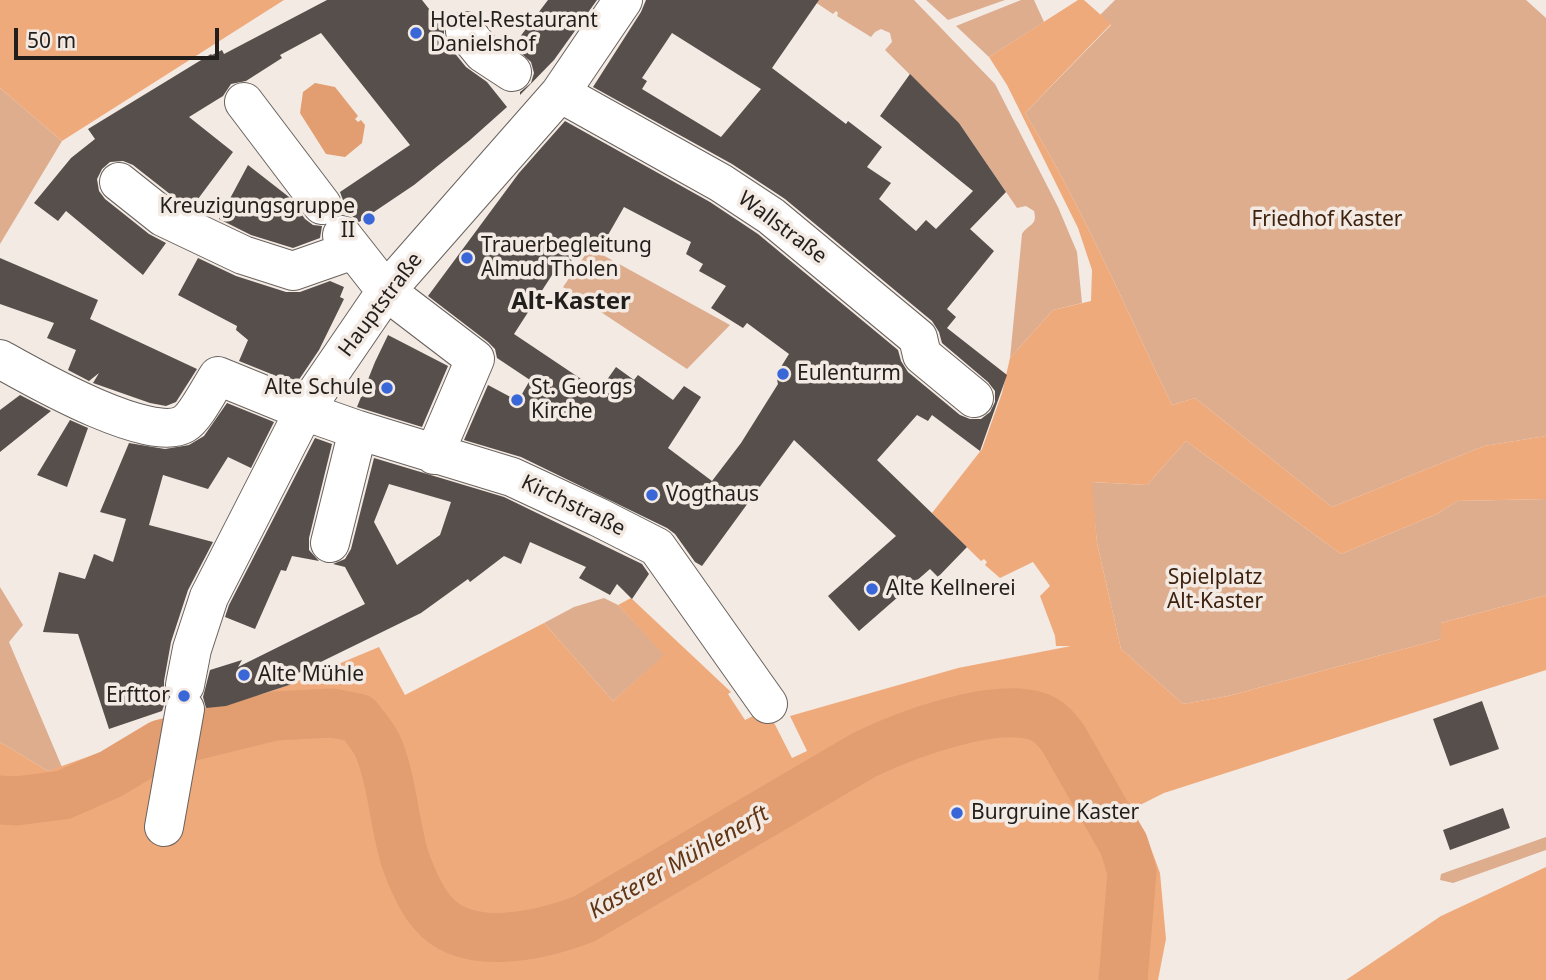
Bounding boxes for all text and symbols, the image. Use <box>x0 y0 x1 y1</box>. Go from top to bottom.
place label: Hotel-Restaurant Danielshof <box>430 8 598 58</box>
scale bar <box>18 14 222 58</box>
marker: Hotel-Restaurant Danielshof <box>408 25 424 41</box>
text: 50 m <box>27 26 76 54</box>
street label: Wallstraße <box>733 186 831 270</box>
place label: Kreuzigungsgruppe II <box>160 194 355 244</box>
park label: Friedhof Kaster <box>1251 207 1403 233</box>
marker: Kreuzigungsgruppe II <box>361 211 377 227</box>
place label: Trauerbegleitung Almud Tholen <box>481 233 652 283</box>
street label: Hauptstraße <box>334 248 428 362</box>
marker: Trauerbegleitung Almud Tholen <box>459 250 475 266</box>
district label: Alt-Kaster <box>511 288 631 316</box>
place label: Eulenturm <box>797 361 901 387</box>
marker: Eulenturm <box>775 366 791 382</box>
place label: Alte Schule <box>264 375 373 401</box>
place label: St. Georgs Kirche <box>531 375 632 425</box>
marker: Alte Schule <box>379 380 395 396</box>
marker: St. Georgs Kirche <box>509 392 525 408</box>
street label: Kirchstraße <box>517 470 629 542</box>
place label: Vogthaus <box>666 482 759 508</box>
marker: Vogthaus <box>644 487 660 503</box>
park label: Spielplatz Alt-Kaster <box>1167 565 1263 615</box>
place label: Alte Kellnerei <box>886 576 1016 602</box>
marker: Alte Kellnerei <box>864 581 880 597</box>
place label: Alte Mühle <box>258 662 364 688</box>
marker: Alte Mühle <box>236 667 252 683</box>
place label: Erfttor <box>106 683 170 709</box>
marker: Erfttor <box>176 688 192 704</box>
water label: Kasterer Mühlenerft <box>584 800 774 926</box>
place label: Burgruine Kaster <box>971 800 1139 826</box>
marker: Burgruine Kaster <box>949 805 965 821</box>

